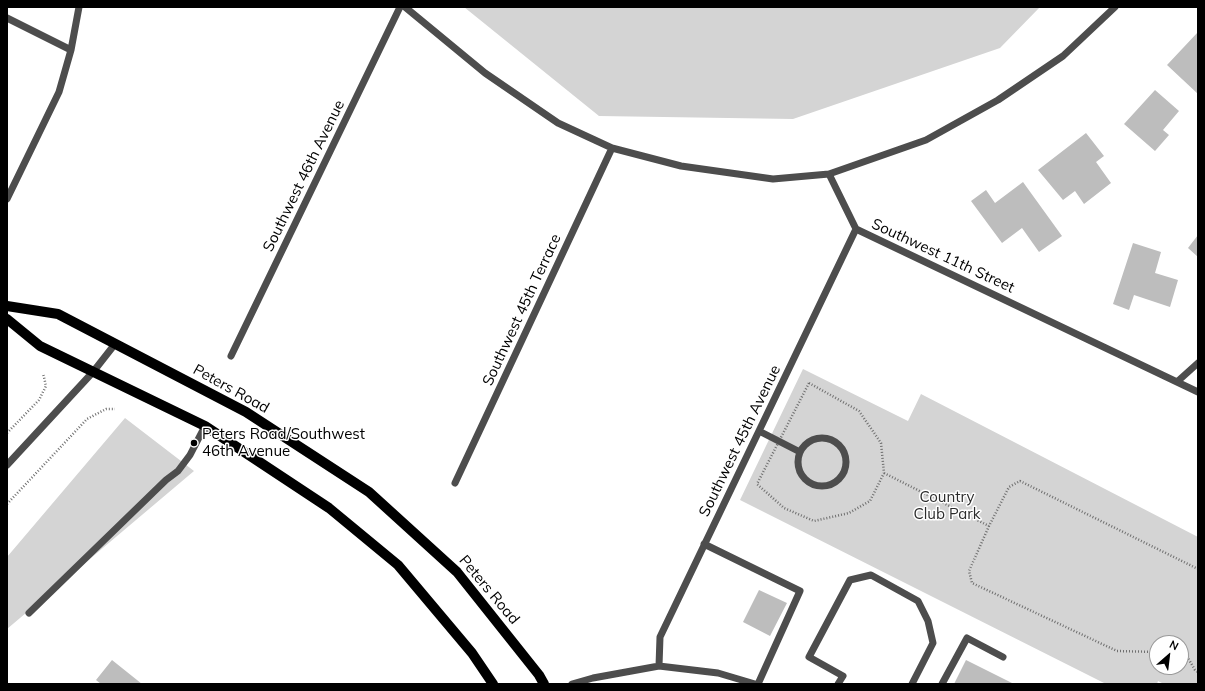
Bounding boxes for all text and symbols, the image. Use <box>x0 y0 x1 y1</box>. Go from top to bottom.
street label: Southwest 46th Avenue <box>259 97 349 255</box>
street label: Southwest 11th Street <box>869 215 1017 297</box>
street label: Southwest 45th Terrace <box>479 231 565 389</box>
street label: Peters Road <box>190 361 272 417</box>
street label: Southwest 45th Avenue <box>695 362 785 520</box>
place label: Peters Road/Southwest 46th Avenue <box>202 425 365 460</box>
marker: Peters Road/Southwest 46th Avenue <box>189 438 199 448</box>
park label: Country Club Park <box>914 488 980 523</box>
street label: Peters Road <box>455 552 523 628</box>
north arrow <box>1149 635 1189 675</box>
text: N <box>1167 637 1181 653</box>

